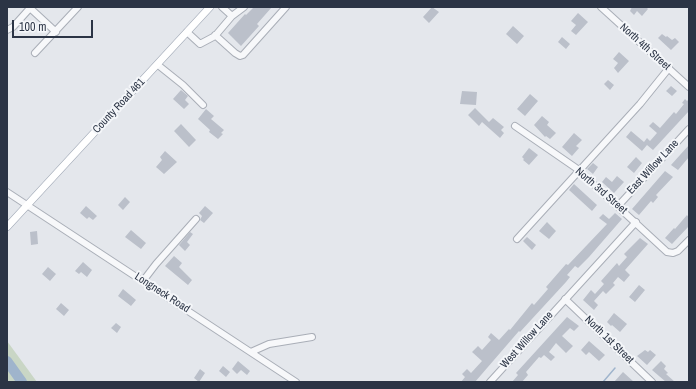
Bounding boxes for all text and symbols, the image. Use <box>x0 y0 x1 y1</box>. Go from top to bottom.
scale bar <box>14 12 95 38</box>
text: 100 m <box>19 19 46 35</box>
street label: North 4th Street <box>617 21 673 73</box>
street label: County Road 461 <box>90 76 148 136</box>
street label: East Willow Lane <box>624 137 682 197</box>
street label: North 3rd Street <box>572 165 630 217</box>
street label: Longneck Road <box>132 270 192 316</box>
street label: West Willow Lane <box>498 309 556 371</box>
street label: North 1st Street <box>582 313 636 367</box>

